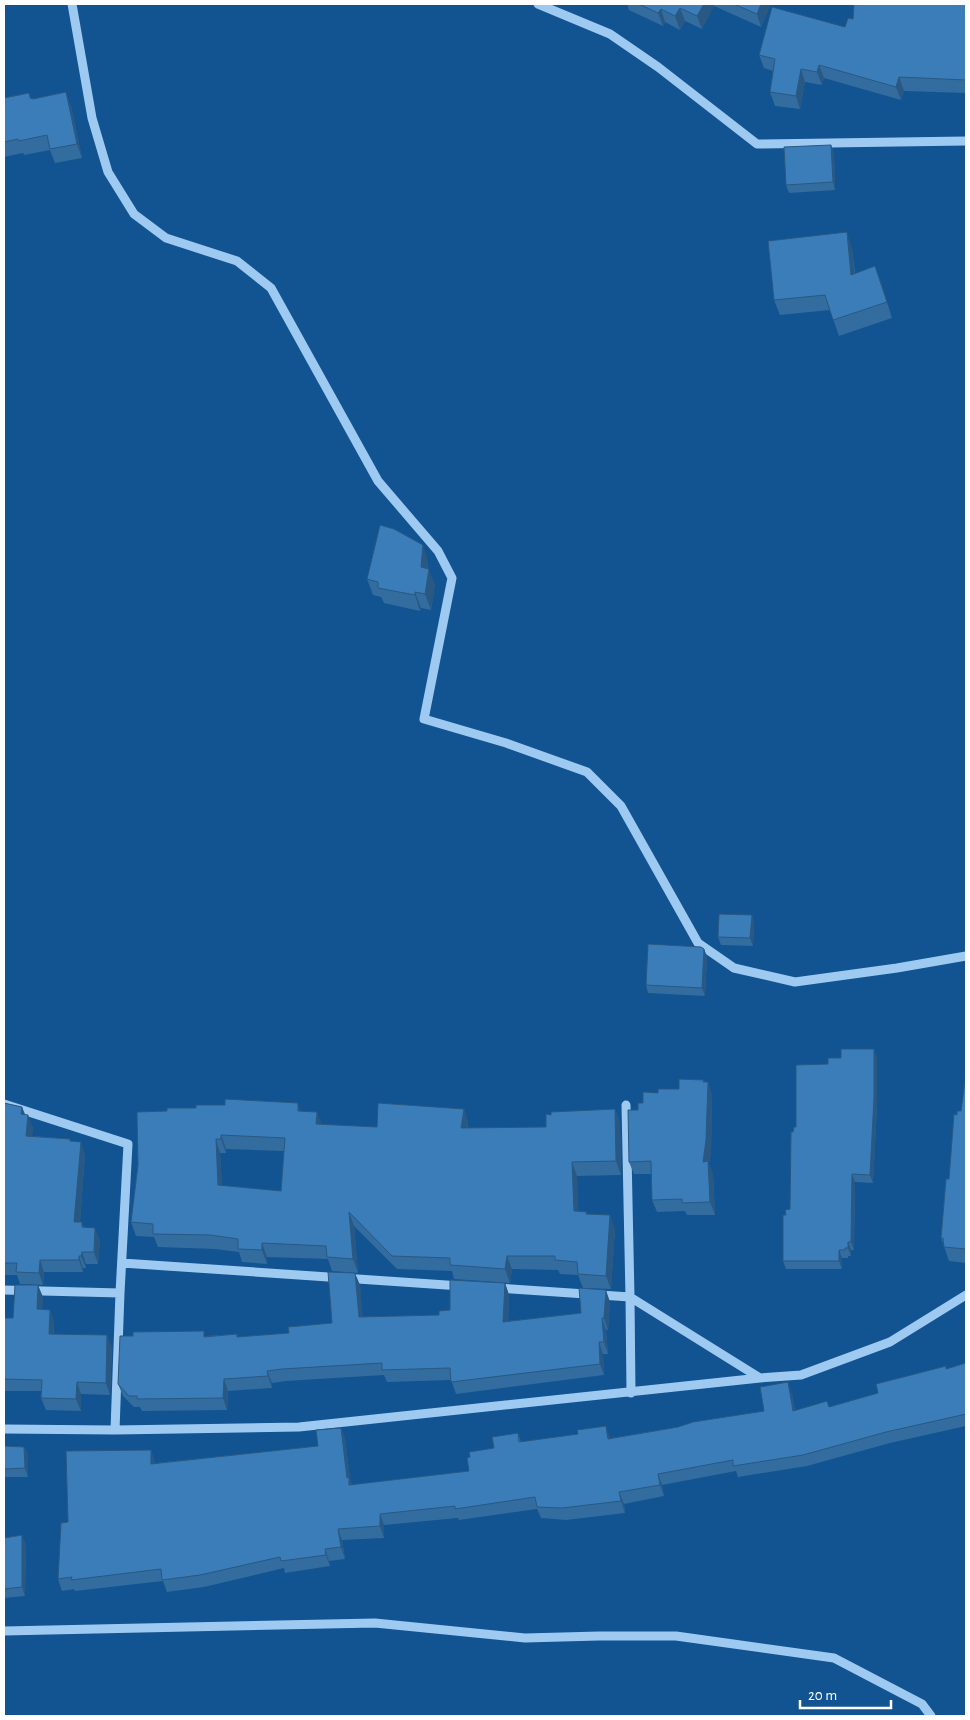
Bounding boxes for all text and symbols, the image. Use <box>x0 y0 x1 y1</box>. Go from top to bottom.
scale bar <box>800 1678 891 1710</box>
text: 20 m <box>808 1688 837 1703</box>

